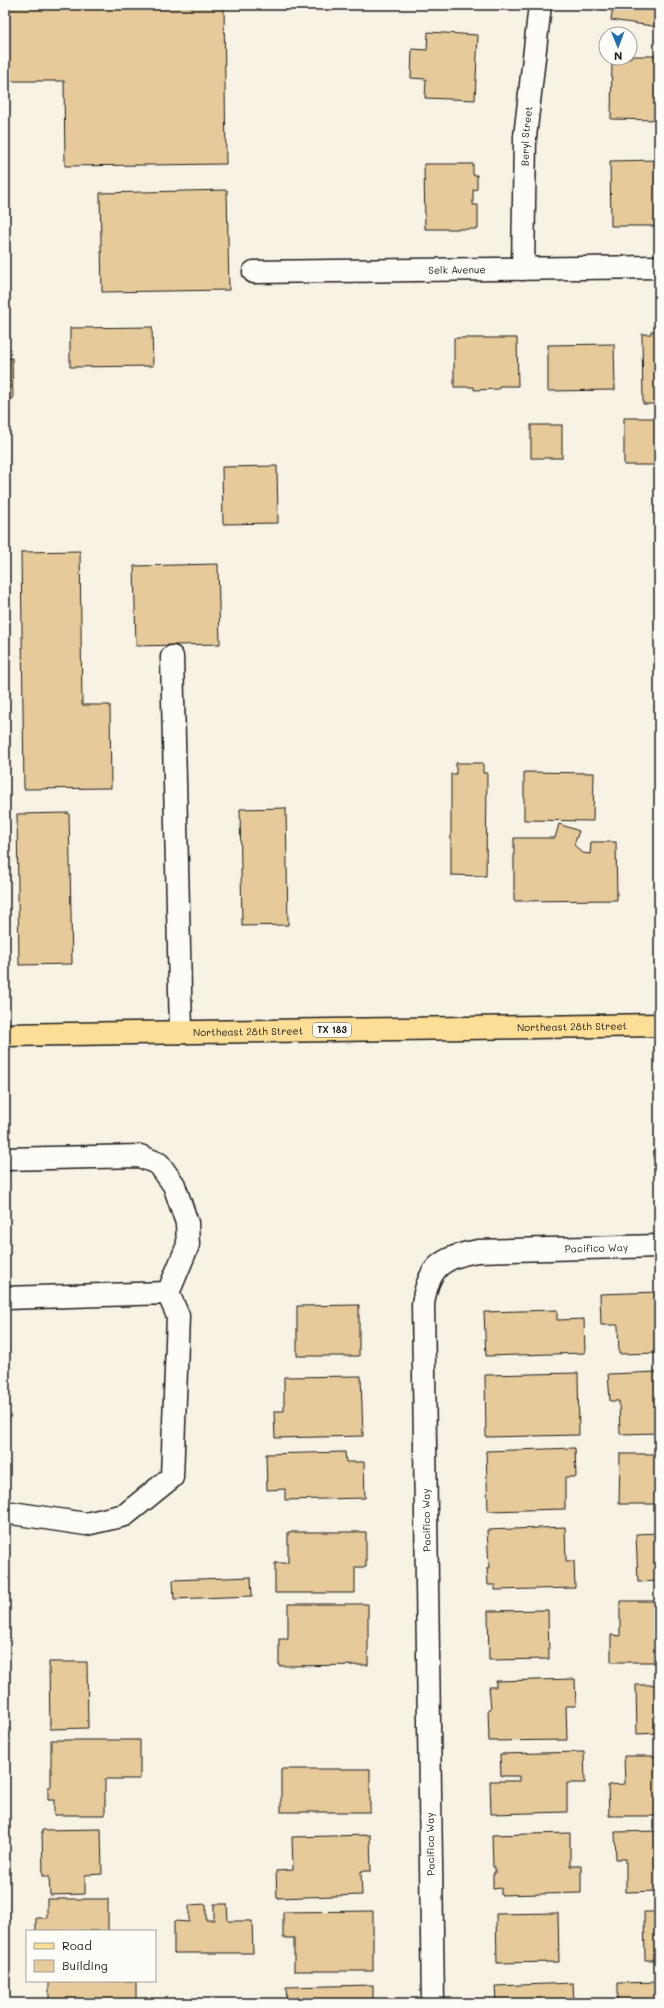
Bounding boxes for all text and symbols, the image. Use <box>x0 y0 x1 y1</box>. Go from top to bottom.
north arrow <box>598 26 638 66</box>
text: N <box>614 49 622 64</box>
street label: Beryl Street <box>518 105 535 166</box>
street label: Selk Avenue <box>428 262 486 277</box>
street label: Northeast 28th Street <box>517 1018 627 1034</box>
street label: Northeast 28th Street <box>193 1023 303 1039</box>
road number: TX 183 <box>313 1023 351 1037</box>
street label: Pacifico Way <box>564 1240 628 1256</box>
street label: Pacifico Way <box>418 1488 434 1552</box>
street label: Pacifico Way <box>422 1812 438 1876</box>
legend <box>26 1930 156 1982</box>
text: Road <box>62 1937 92 1953</box>
text: Building <box>62 1957 108 1973</box>

